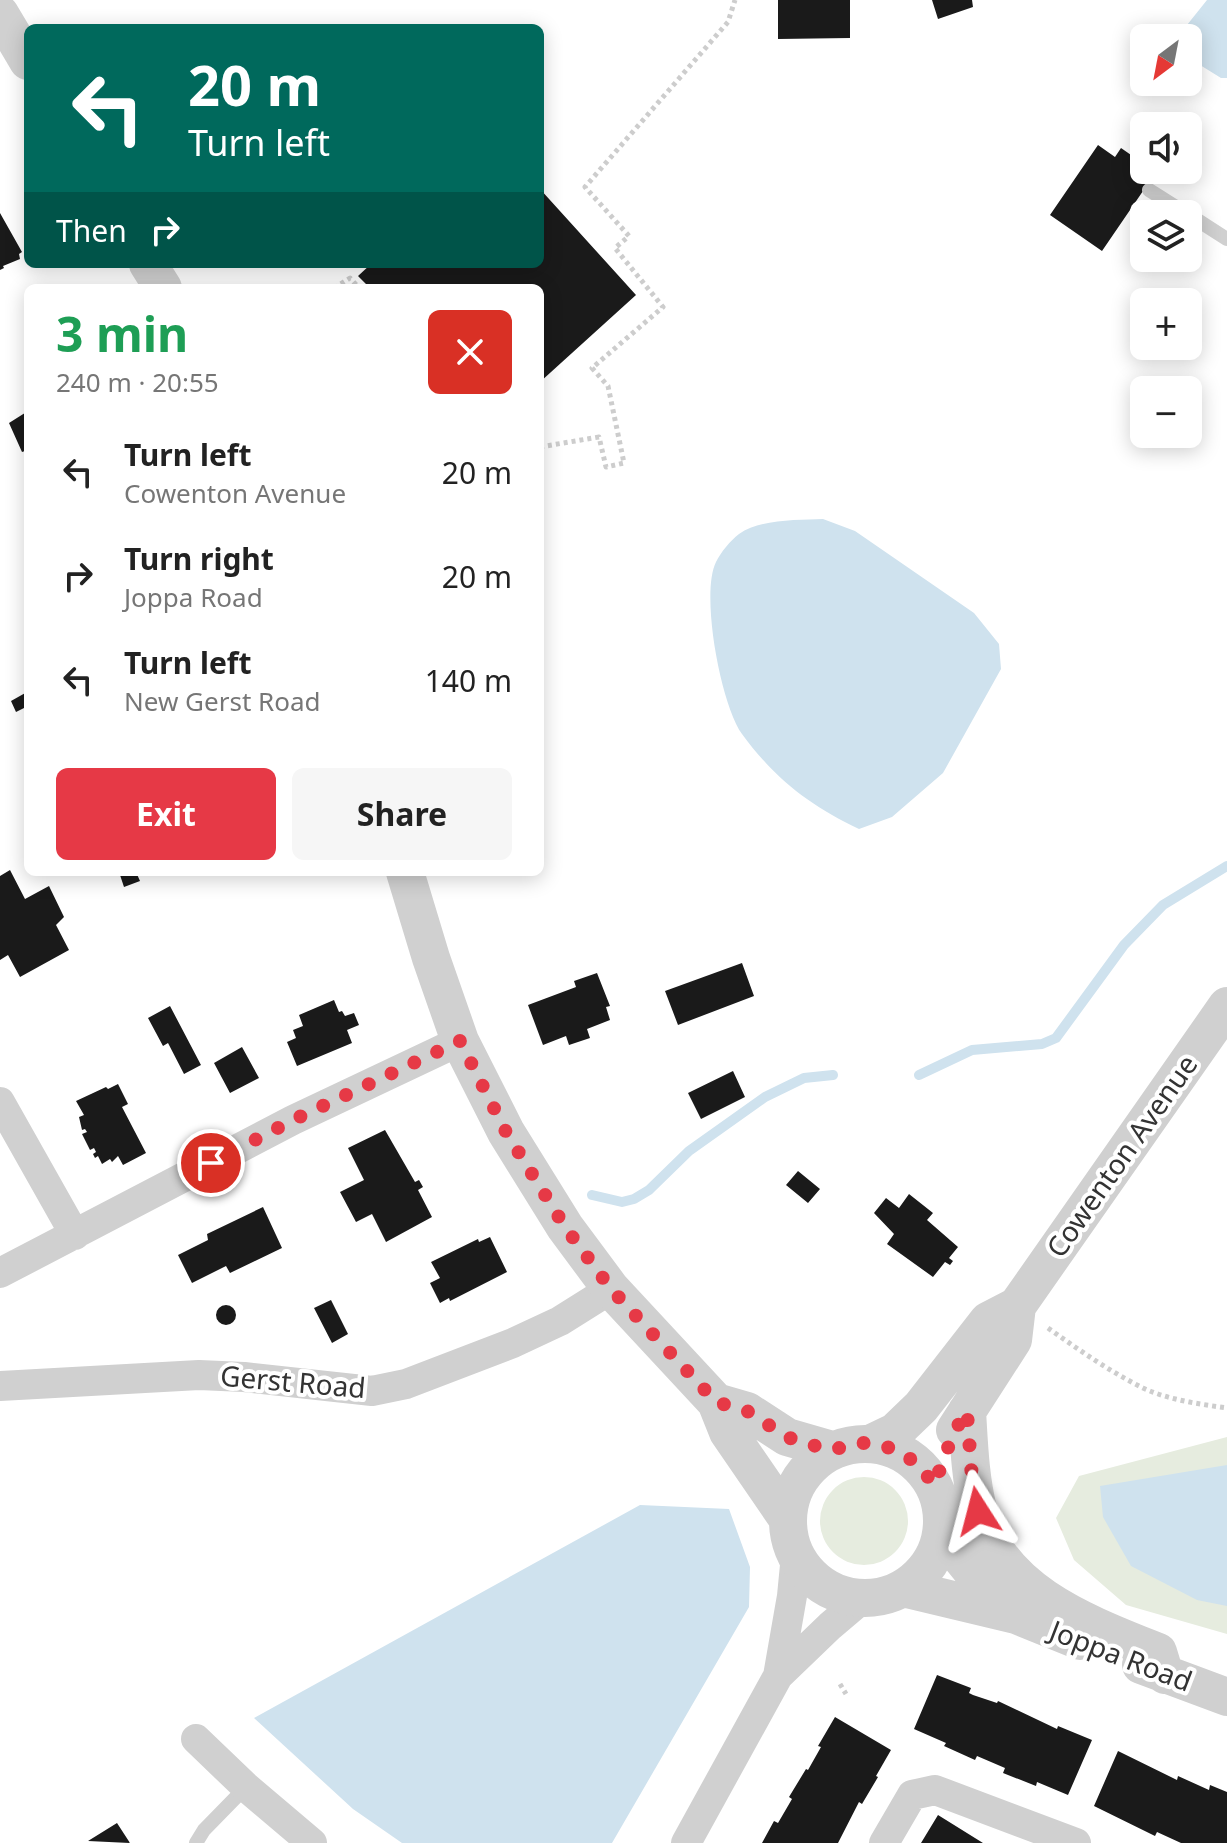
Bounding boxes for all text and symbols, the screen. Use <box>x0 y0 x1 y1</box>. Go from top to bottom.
north arrow <box>1130 24 1202 96</box>
map controls <box>1130 24 1202 448</box>
text: 20 m <box>188 46 321 122</box>
icon: left <box>56 56 160 160</box>
button: sound <box>1130 112 1202 184</box>
text: Turn left <box>188 118 330 167</box>
button: layers <box>1130 200 1202 272</box>
icon: right <box>143 208 187 252</box>
text: Then <box>56 210 127 251</box>
button: + <box>1130 288 1202 360</box>
text: 3 min <box>56 301 188 366</box>
button: close <box>428 310 512 394</box>
text: 240 m · 20:55 <box>56 364 219 400</box>
button: − <box>1130 376 1202 448</box>
text: Turn left <box>124 434 252 475</box>
icon: left <box>56 450 100 494</box>
text: 20 m <box>442 452 512 493</box>
text: Cowenton Avenue <box>124 475 346 511</box>
text: Turn right <box>124 538 274 579</box>
icon: right <box>56 554 100 598</box>
text: 20 m <box>442 556 512 597</box>
text: Joppa Road <box>124 579 263 615</box>
text: Turn left <box>124 642 252 683</box>
icon: left <box>56 658 100 702</box>
text: 140 m <box>425 660 512 701</box>
text: New Gerst Road <box>124 683 321 719</box>
button: Exit <box>56 768 276 860</box>
button: Share <box>292 768 512 860</box>
street label: Cowenton Avenue <box>1037 1047 1205 1264</box>
pin <box>177 1129 245 1197</box>
icon: arrive <box>189 1141 233 1185</box>
street label: Gerst Road <box>219 1356 367 1406</box>
position arrow <box>936 1469 1020 1553</box>
street label: Joppa Road <box>1042 1610 1198 1700</box>

